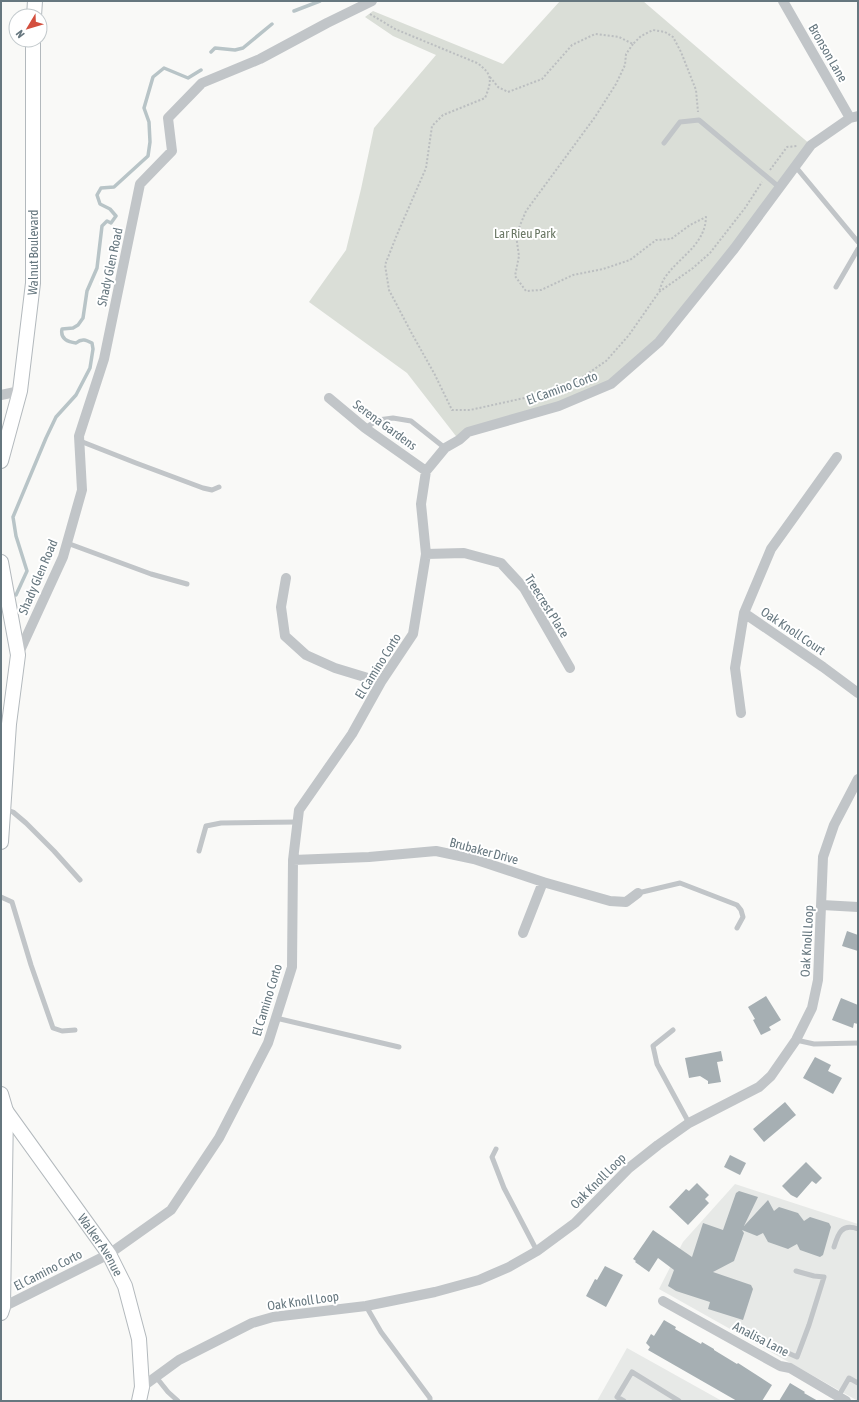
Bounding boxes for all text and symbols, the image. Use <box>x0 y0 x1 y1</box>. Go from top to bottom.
north arrow <box>8 8 48 48</box>
street label: Bronson Lane <box>805 21 851 85</box>
text: N <box>13 28 27 40</box>
street label: Walnut Boulevard <box>24 209 41 296</box>
street label: Shady Glen Road <box>94 226 126 308</box>
park label: Lar Rieu Park <box>494 226 556 241</box>
street label: El Camino Corto <box>524 368 600 408</box>
street label: Serena Gardens <box>350 397 420 453</box>
street label: Shady Glen Road <box>15 537 61 617</box>
street label: Treecrest Place <box>522 572 572 640</box>
street label: Oak Knoll Court <box>758 604 828 658</box>
street label: El Camino Corto <box>352 630 404 702</box>
street label: Brubaker Drive <box>448 835 520 867</box>
street label: Oak Knoll Loop <box>798 905 816 977</box>
street label: El Camino Corto <box>249 962 285 1038</box>
street label: Oak Knoll Loop <box>567 1150 629 1212</box>
street label: Walker Avenue <box>75 1211 126 1279</box>
street label: El Camino Corto <box>11 1246 85 1294</box>
street label: Oak Knoll Loop <box>266 1289 340 1313</box>
street label: Analisa Lane <box>730 1319 792 1360</box>

